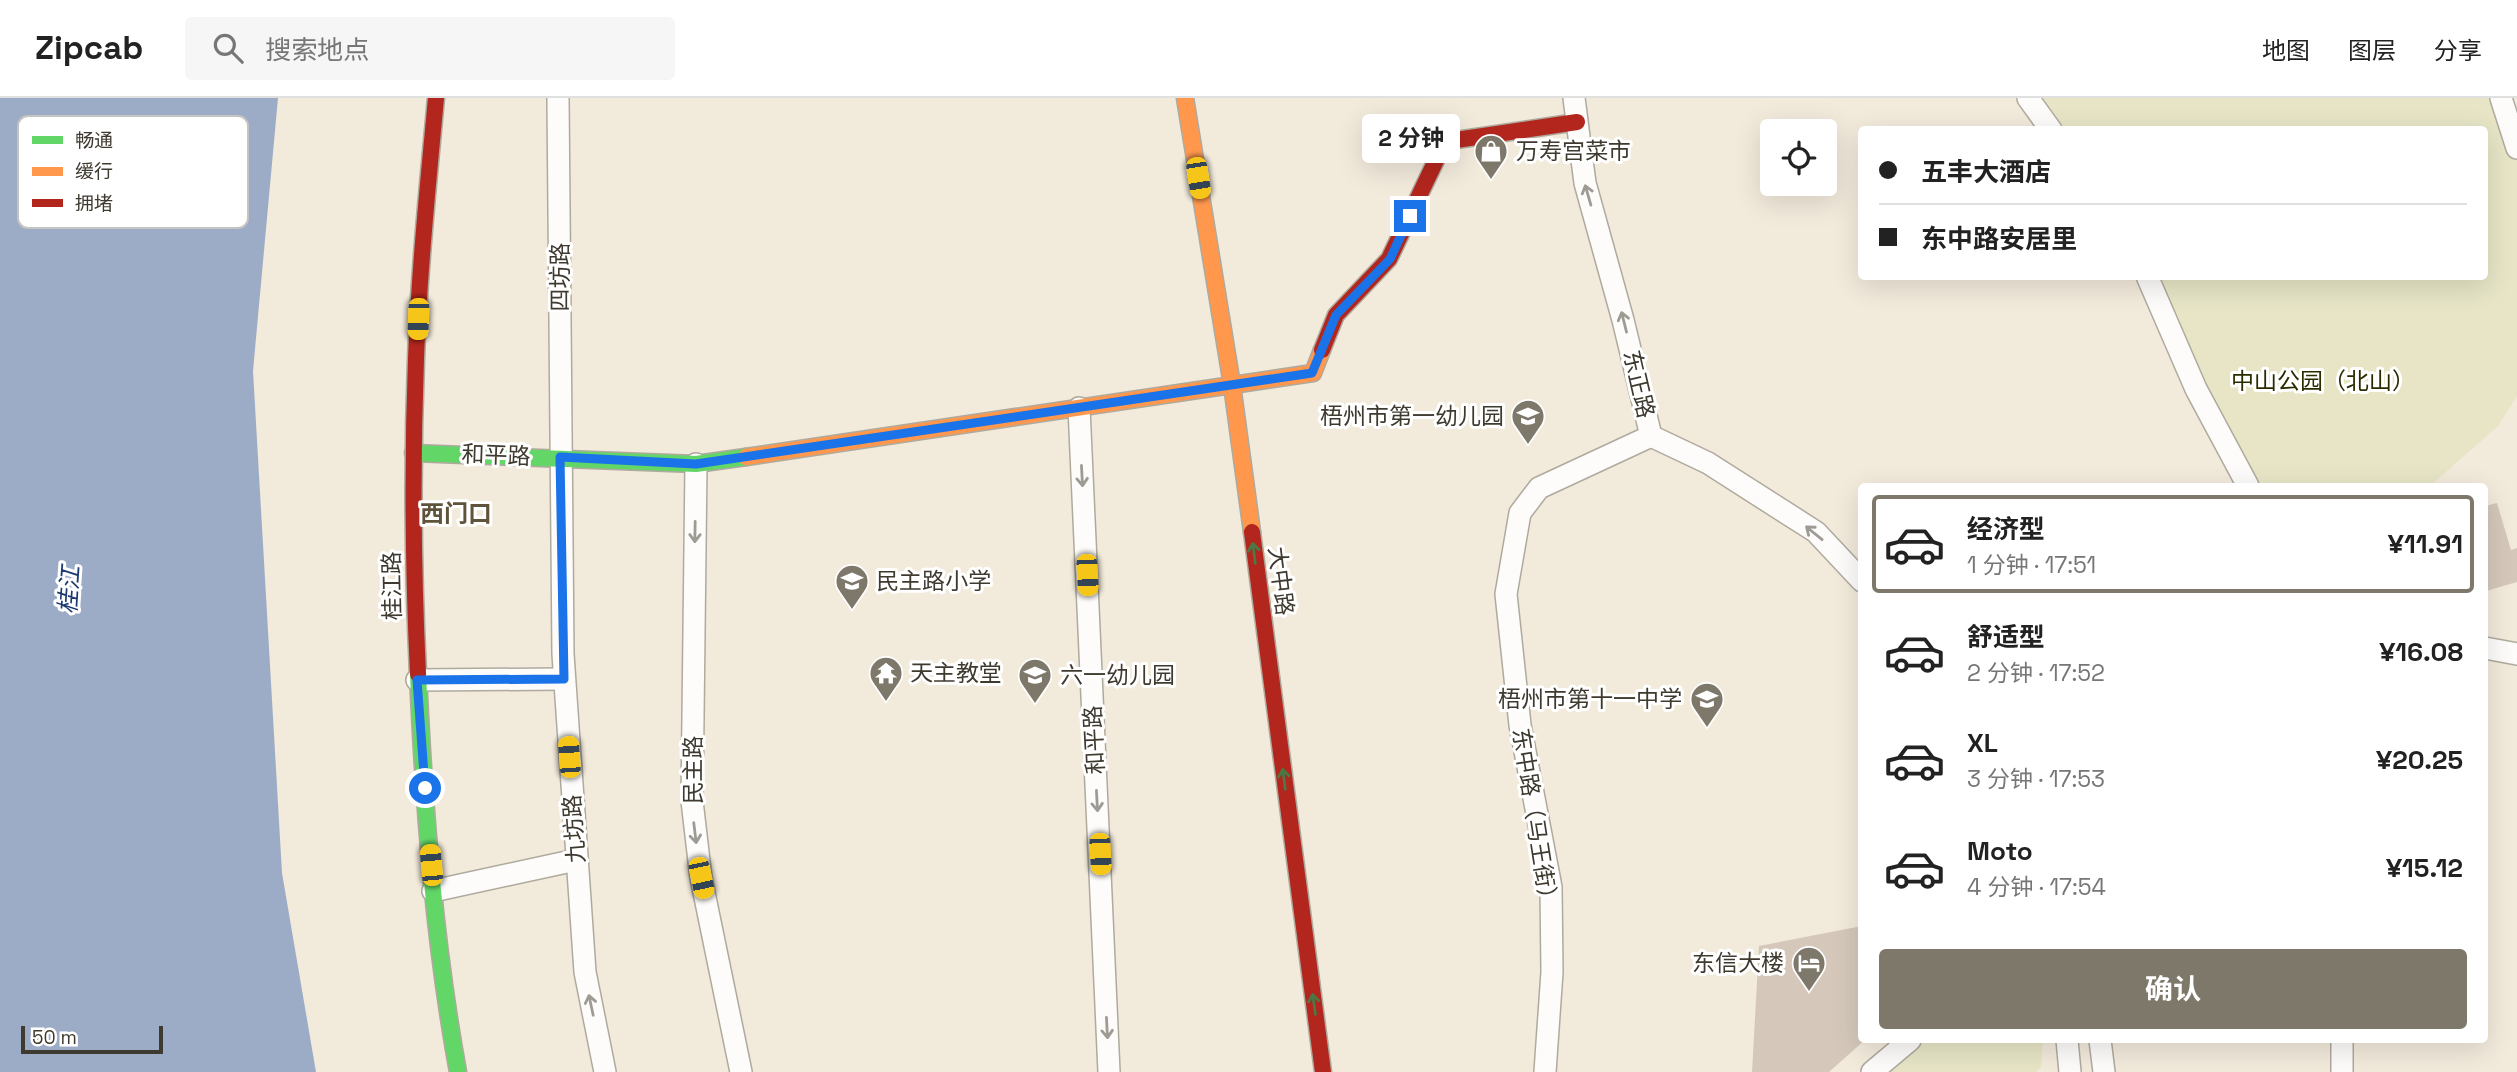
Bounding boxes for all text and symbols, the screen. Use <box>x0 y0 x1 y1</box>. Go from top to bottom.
search box <box>185 17 675 80</box>
text: Zipcab <box>35 27 143 69</box>
icon: search <box>209 29 247 67</box>
text: 搜索地点 <box>265 33 369 67</box>
text: 地图 <box>2262 35 2310 66</box>
text: 图层 <box>2348 35 2396 66</box>
text: 分享 <box>2434 35 2482 66</box>
callout: 2 分钟 <box>1361 115 1459 164</box>
legend <box>18 116 248 228</box>
map controls <box>1760 119 1837 196</box>
button: locate <box>1760 119 1837 196</box>
text: 2 分钟 <box>1378 123 1444 153</box>
text: 畅通 <box>75 128 113 153</box>
shop icon: 万寿宫菜市 <box>1472 132 1510 181</box>
place label: 万寿宫菜市 <box>1516 136 1631 166</box>
text: 五丰大酒店 <box>1921 155 2051 189</box>
car <box>1185 156 1212 200</box>
text: 缓行 <box>75 159 113 184</box>
one-way arrow <box>1581 184 1594 206</box>
text: 拥堵 <box>75 191 113 216</box>
route end <box>1394 200 1426 232</box>
text: 东中路安居里 <box>1921 222 2077 256</box>
street label: 四坊路 <box>545 243 575 312</box>
car <box>407 298 430 340</box>
one-way arrow <box>1617 311 1630 334</box>
street label: 东正路 <box>1617 347 1661 421</box>
park label: 中山公园（北山） <box>2231 366 2415 396</box>
school or university icon: 梧州市第一幼儿园 <box>1509 397 1547 446</box>
place label: 梧州市第一幼儿园 <box>1320 401 1504 431</box>
street label: 和平路 <box>461 439 531 471</box>
one-way arrow <box>1076 464 1089 487</box>
district label: 西门口 <box>420 498 492 529</box>
text: 经济型 <box>1967 512 2045 546</box>
icon: car <box>1883 513 1946 576</box>
one-way arrow <box>689 521 702 544</box>
one-way arrow <box>1806 525 1824 540</box>
text: ¥11.91 <box>2388 527 2463 561</box>
one-way arrow <box>1248 542 1261 565</box>
street label: 大中路 <box>1262 545 1300 617</box>
text: 1 分钟 · 17:51 <box>1967 550 2096 580</box>
street label: 桂江路 <box>376 551 408 621</box>
car <box>1076 553 1099 597</box>
water label: 桂江 <box>52 562 86 615</box>
school or university icon: 民主路小学 <box>833 562 871 611</box>
place label: 民主路小学 <box>876 566 991 596</box>
text: 舒适型 <box>1967 620 2045 654</box>
icon: car <box>1883 621 1946 684</box>
text: ¥16.08 <box>2379 635 2463 669</box>
temple icon: 天主教堂 <box>867 654 905 703</box>
school or university icon: 六一幼儿园 <box>1016 656 1054 705</box>
place label: 天主教堂 <box>910 658 1002 688</box>
text: 2 分钟 · 17:52 <box>1967 658 2105 688</box>
place label: 六一幼儿园 <box>1060 660 1175 690</box>
school or university icon: 梧州市第十一中学 <box>1688 680 1726 729</box>
place label: 梧州市第十一中学 <box>1498 684 1682 714</box>
street label: 和平路 <box>1077 705 1111 775</box>
street label: 东中路（马王街） <box>1506 726 1564 912</box>
text: XL <box>1967 726 1998 760</box>
icon: car <box>1883 729 1946 792</box>
car <box>558 735 581 779</box>
street label: 民主路 <box>678 736 708 805</box>
text: ¥20.25 <box>2376 743 2463 777</box>
text: 3 分钟 · 17:53 <box>1967 764 2105 794</box>
one-way arrow <box>1278 768 1291 791</box>
route start <box>409 772 441 804</box>
one-way arrow <box>1091 789 1104 812</box>
street label: 九坊路 <box>557 794 591 864</box>
one-way arrow <box>689 821 702 844</box>
car <box>1089 832 1112 876</box>
text: Moto <box>1967 834 2033 868</box>
icon: car <box>1883 837 1946 900</box>
car <box>419 843 444 887</box>
text: ¥15.12 <box>2386 851 2463 885</box>
car <box>687 855 716 901</box>
text: 4 分钟 · 17:54 <box>1967 872 2106 902</box>
hotel icon: 东信大楼 <box>1790 944 1828 993</box>
place label: 东信大楼 <box>1692 948 1784 978</box>
button: 确认 <box>1879 949 2467 1029</box>
one-way arrow <box>1307 993 1320 1016</box>
one-way arrow <box>584 994 598 1017</box>
one-way arrow <box>1101 1017 1114 1040</box>
scale bar <box>21 1023 163 1055</box>
text: 50 m <box>32 1025 77 1050</box>

